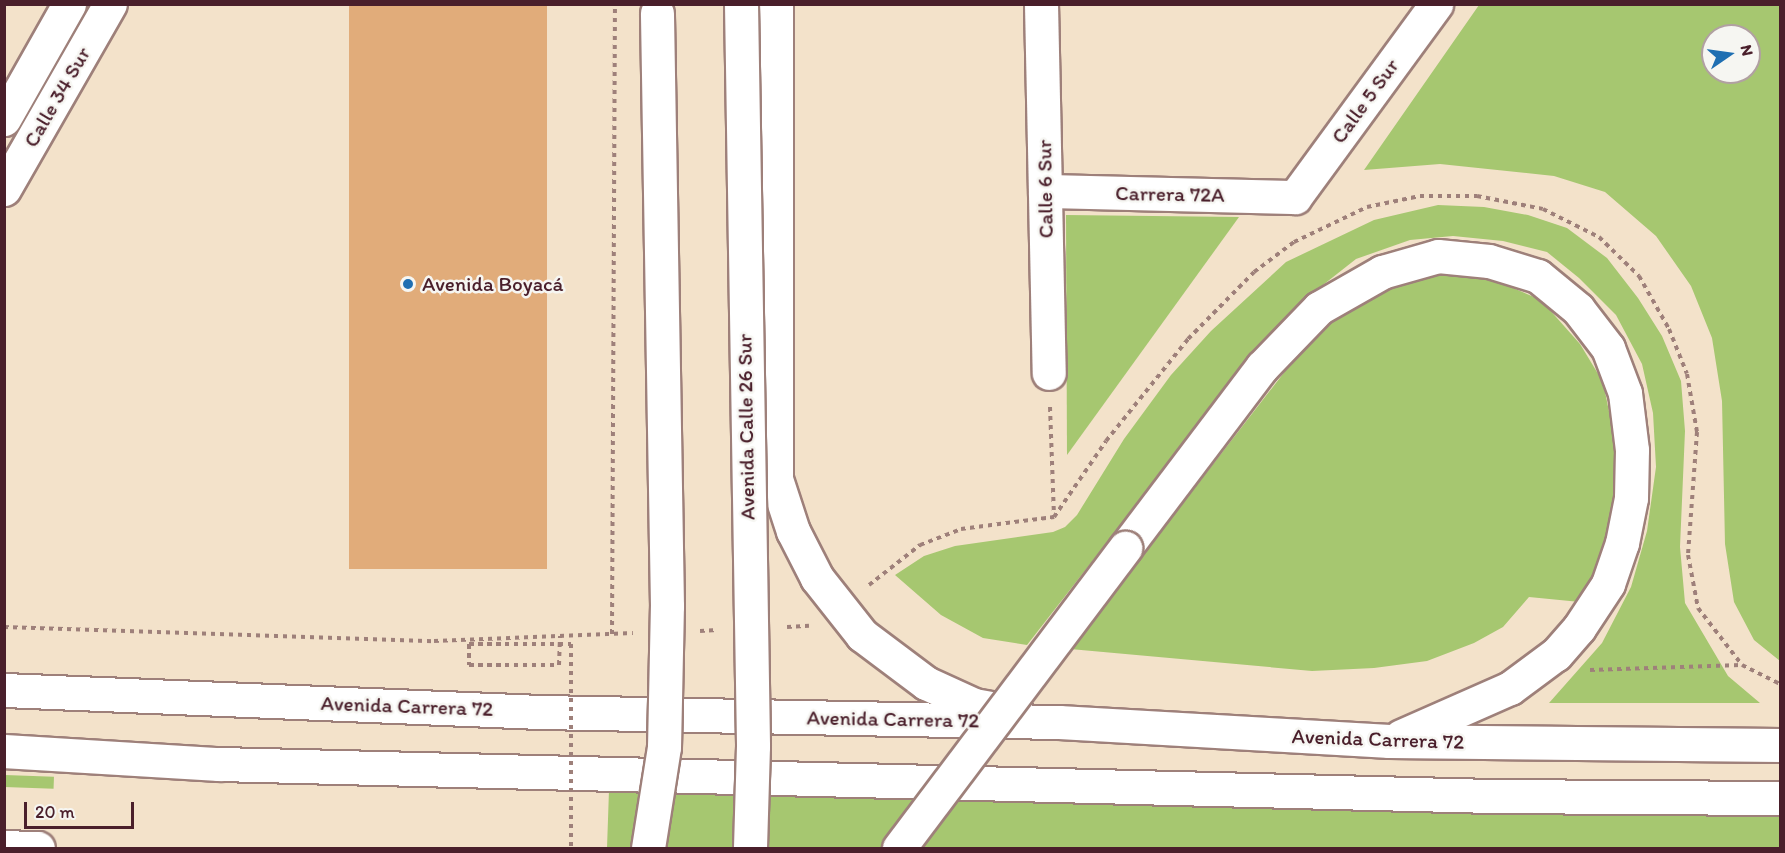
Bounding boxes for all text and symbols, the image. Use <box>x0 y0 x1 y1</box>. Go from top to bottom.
north arrow <box>1701 24 1761 84</box>
street label: Calle 34 Sur <box>18 42 96 152</box>
text: N <box>1737 43 1758 58</box>
street label: Calle 5 Sur <box>1326 54 1404 148</box>
street label: Calle 6 Sur <box>1032 139 1058 239</box>
street label: Carrera 72A <box>1115 180 1225 208</box>
place label: Avenida Boyacá <box>422 271 563 297</box>
marker: Avenida Boyacá <box>399 275 417 293</box>
street label: Avenida Calle 26 Sur <box>732 334 760 520</box>
street label: Avenida Carrera 72 <box>320 690 494 722</box>
street label: Avenida Carrera 72 <box>806 705 980 733</box>
street label: Avenida Carrera 72 <box>1291 723 1465 755</box>
scale bar <box>27 790 136 828</box>
text: 20 m <box>35 801 75 823</box>

